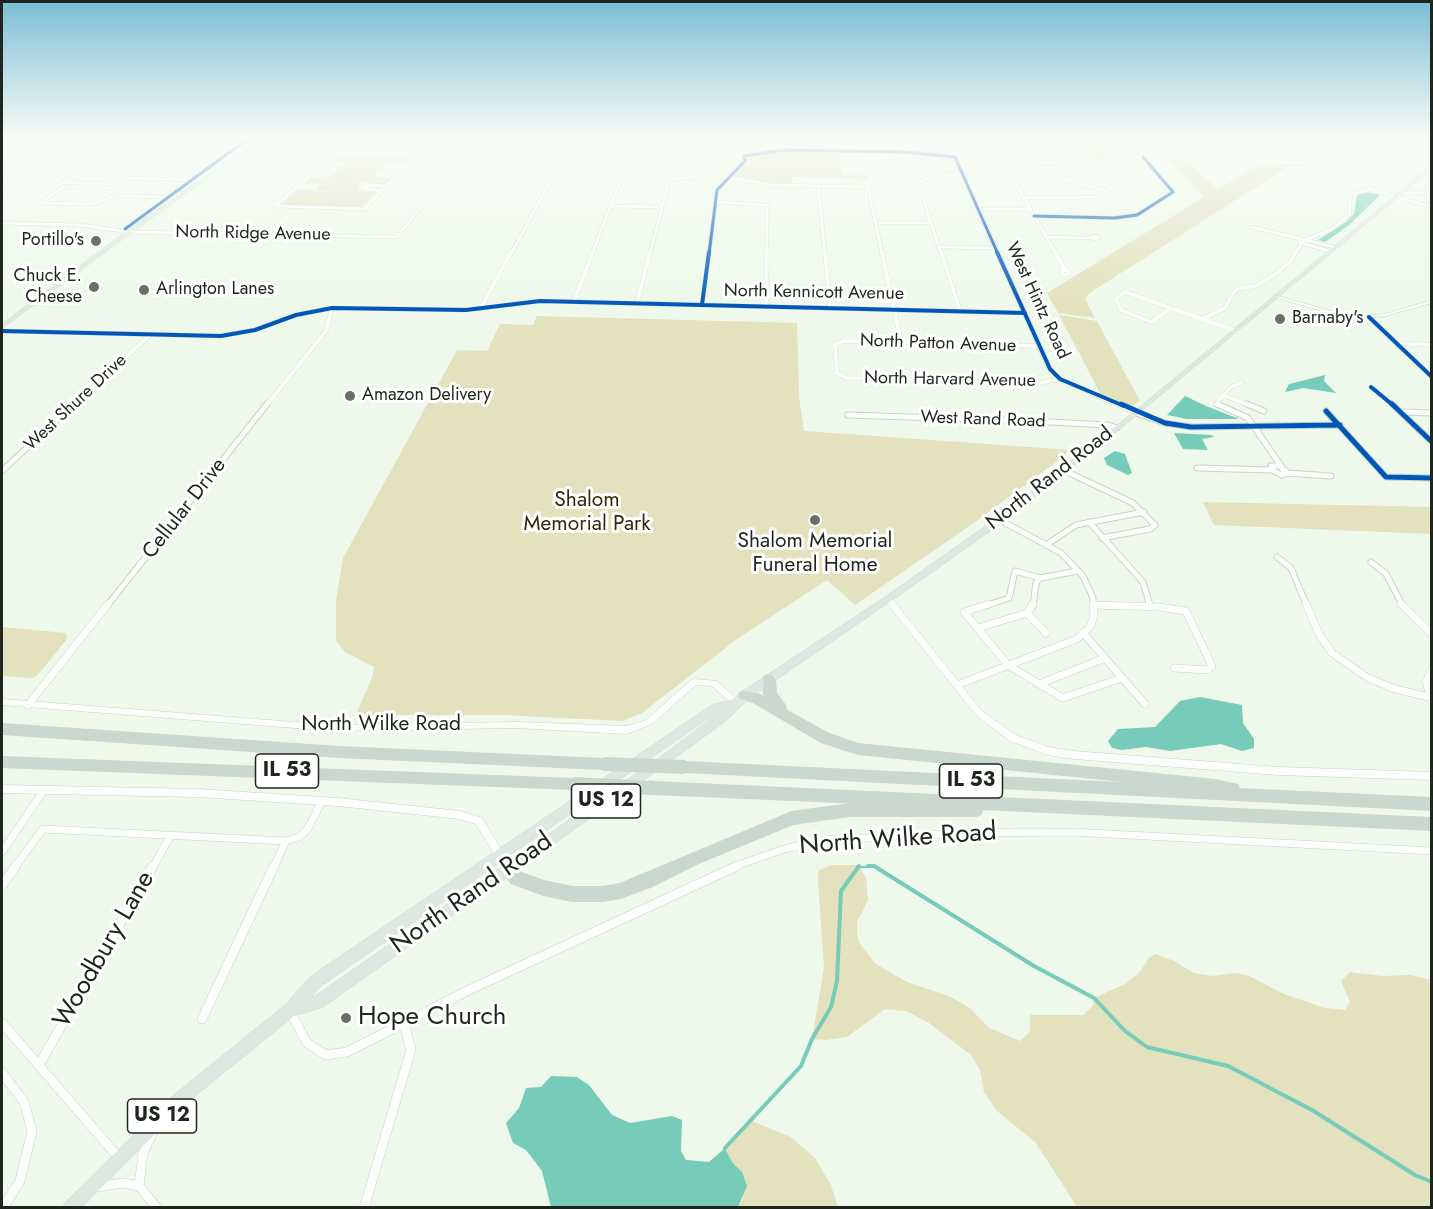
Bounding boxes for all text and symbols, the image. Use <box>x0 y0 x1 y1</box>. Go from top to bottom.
street label: North Ridge Avenue <box>175 222 331 246</box>
place label: Portillo's <box>22 230 84 252</box>
marker: Portillo's <box>89 234 103 248</box>
street label: West Hintz Road <box>1000 239 1074 363</box>
place label: Chuck E. Cheese <box>14 266 82 308</box>
place label: Arlington Lanes <box>156 279 274 301</box>
marker: Chuck E. Cheese <box>87 280 101 294</box>
street label: North Kennicott Avenue <box>724 281 904 305</box>
marker: Arlington Lanes <box>137 283 151 297</box>
place label: Barnaby's <box>1292 308 1363 330</box>
marker: Barnaby's <box>1273 312 1287 326</box>
street label: North Patton Avenue <box>859 330 1017 358</box>
street label: West Shure Drive <box>20 350 132 456</box>
street label: North Harvard Avenue <box>864 368 1036 392</box>
place label: Amazon Delivery <box>362 385 491 407</box>
marker: Amazon Delivery <box>343 389 357 403</box>
street label: West Rand Road <box>920 407 1046 433</box>
street label: North Rand Road <box>982 422 1118 536</box>
street label: Cellular Drive <box>138 454 232 564</box>
park label: Shalom Memorial Park <box>524 488 650 538</box>
marker: Shalom Memorial Funeral Home <box>808 513 822 527</box>
place label: Shalom Memorial Funeral Home <box>738 529 892 579</box>
street label: North Wilke Road <box>301 712 461 738</box>
road number: IL 53 <box>256 754 318 788</box>
road number: IL 53 <box>940 764 1002 798</box>
road number: US 12 <box>572 784 640 818</box>
street label: North Wilke Road <box>798 818 998 862</box>
street label: North Rand Road <box>385 827 559 961</box>
street label: Woodbury Lane <box>48 866 162 1034</box>
place label: Hope Church <box>358 1002 507 1034</box>
marker: Hope Church <box>339 1011 353 1025</box>
road number: US 12 <box>128 1099 196 1133</box>

